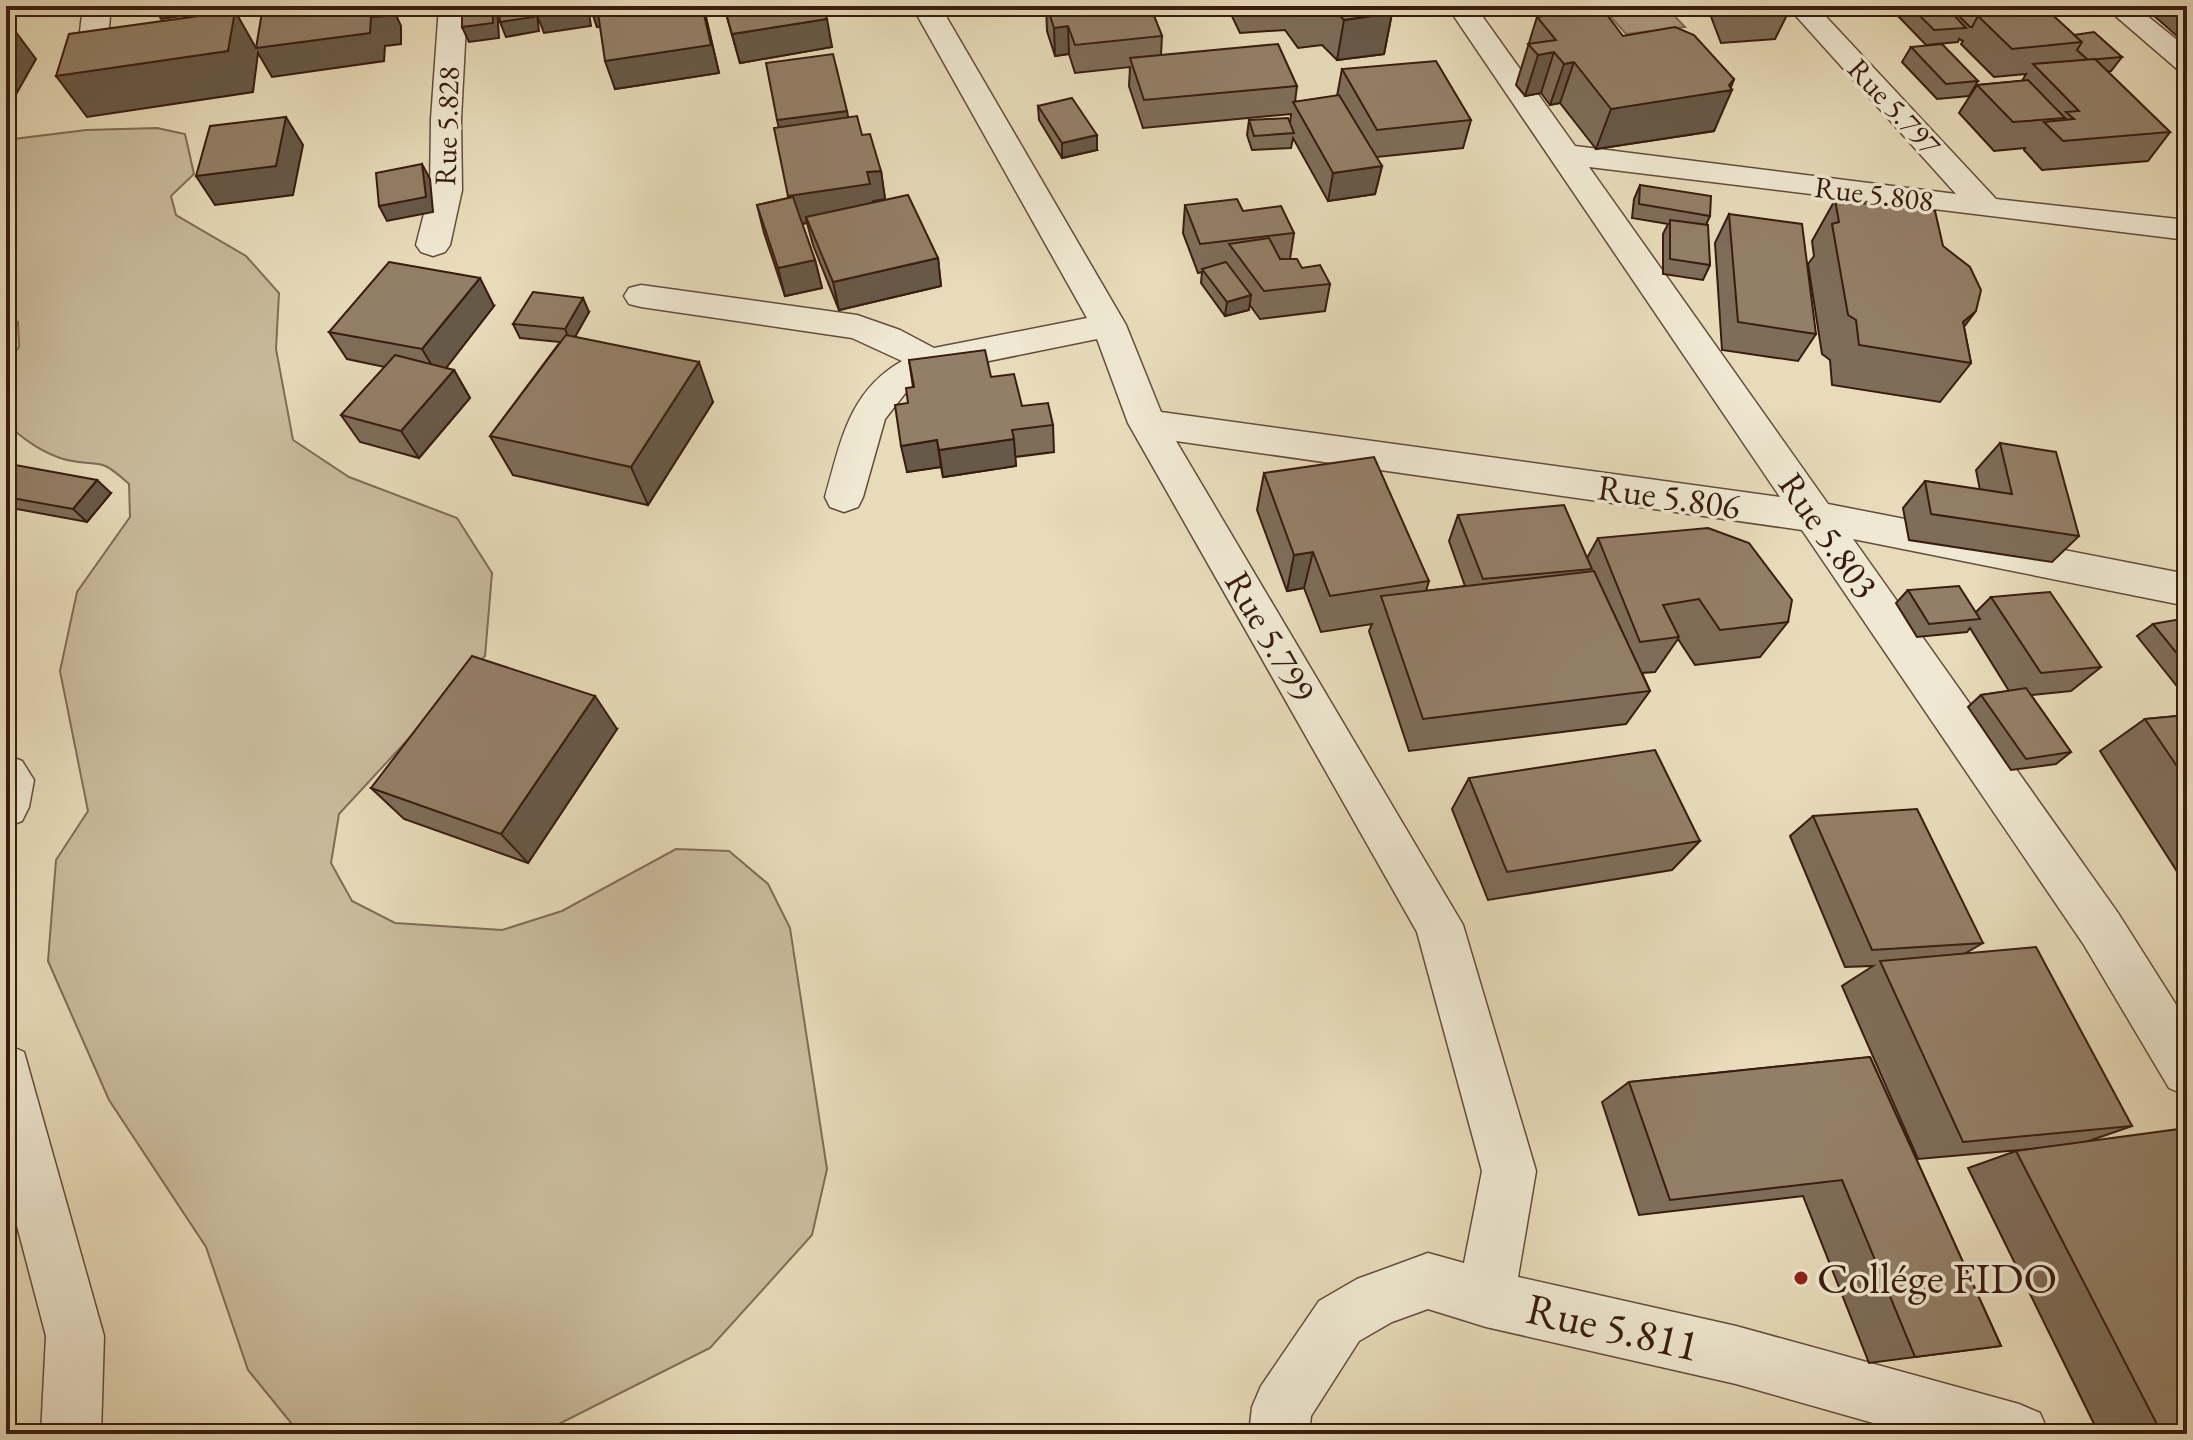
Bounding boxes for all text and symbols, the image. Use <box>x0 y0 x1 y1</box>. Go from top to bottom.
street label: Rue 5.797 <box>1839 50 1950 164</box>
street label: Rue 5.828 <box>425 66 468 186</box>
street label: Rue 5.808 <box>1812 167 1936 220</box>
street label: Rue 5.806 <box>1595 463 1743 530</box>
street label: Rue 5.803 <box>1768 463 1889 607</box>
street label: Rue 5.799 <box>1214 562 1327 710</box>
place label: Collége FIDO <box>1817 1249 2057 1306</box>
marker: Collége FIDO <box>1792 1269 1810 1287</box>
street label: Rue 5.811 <box>1521 1279 1705 1374</box>

